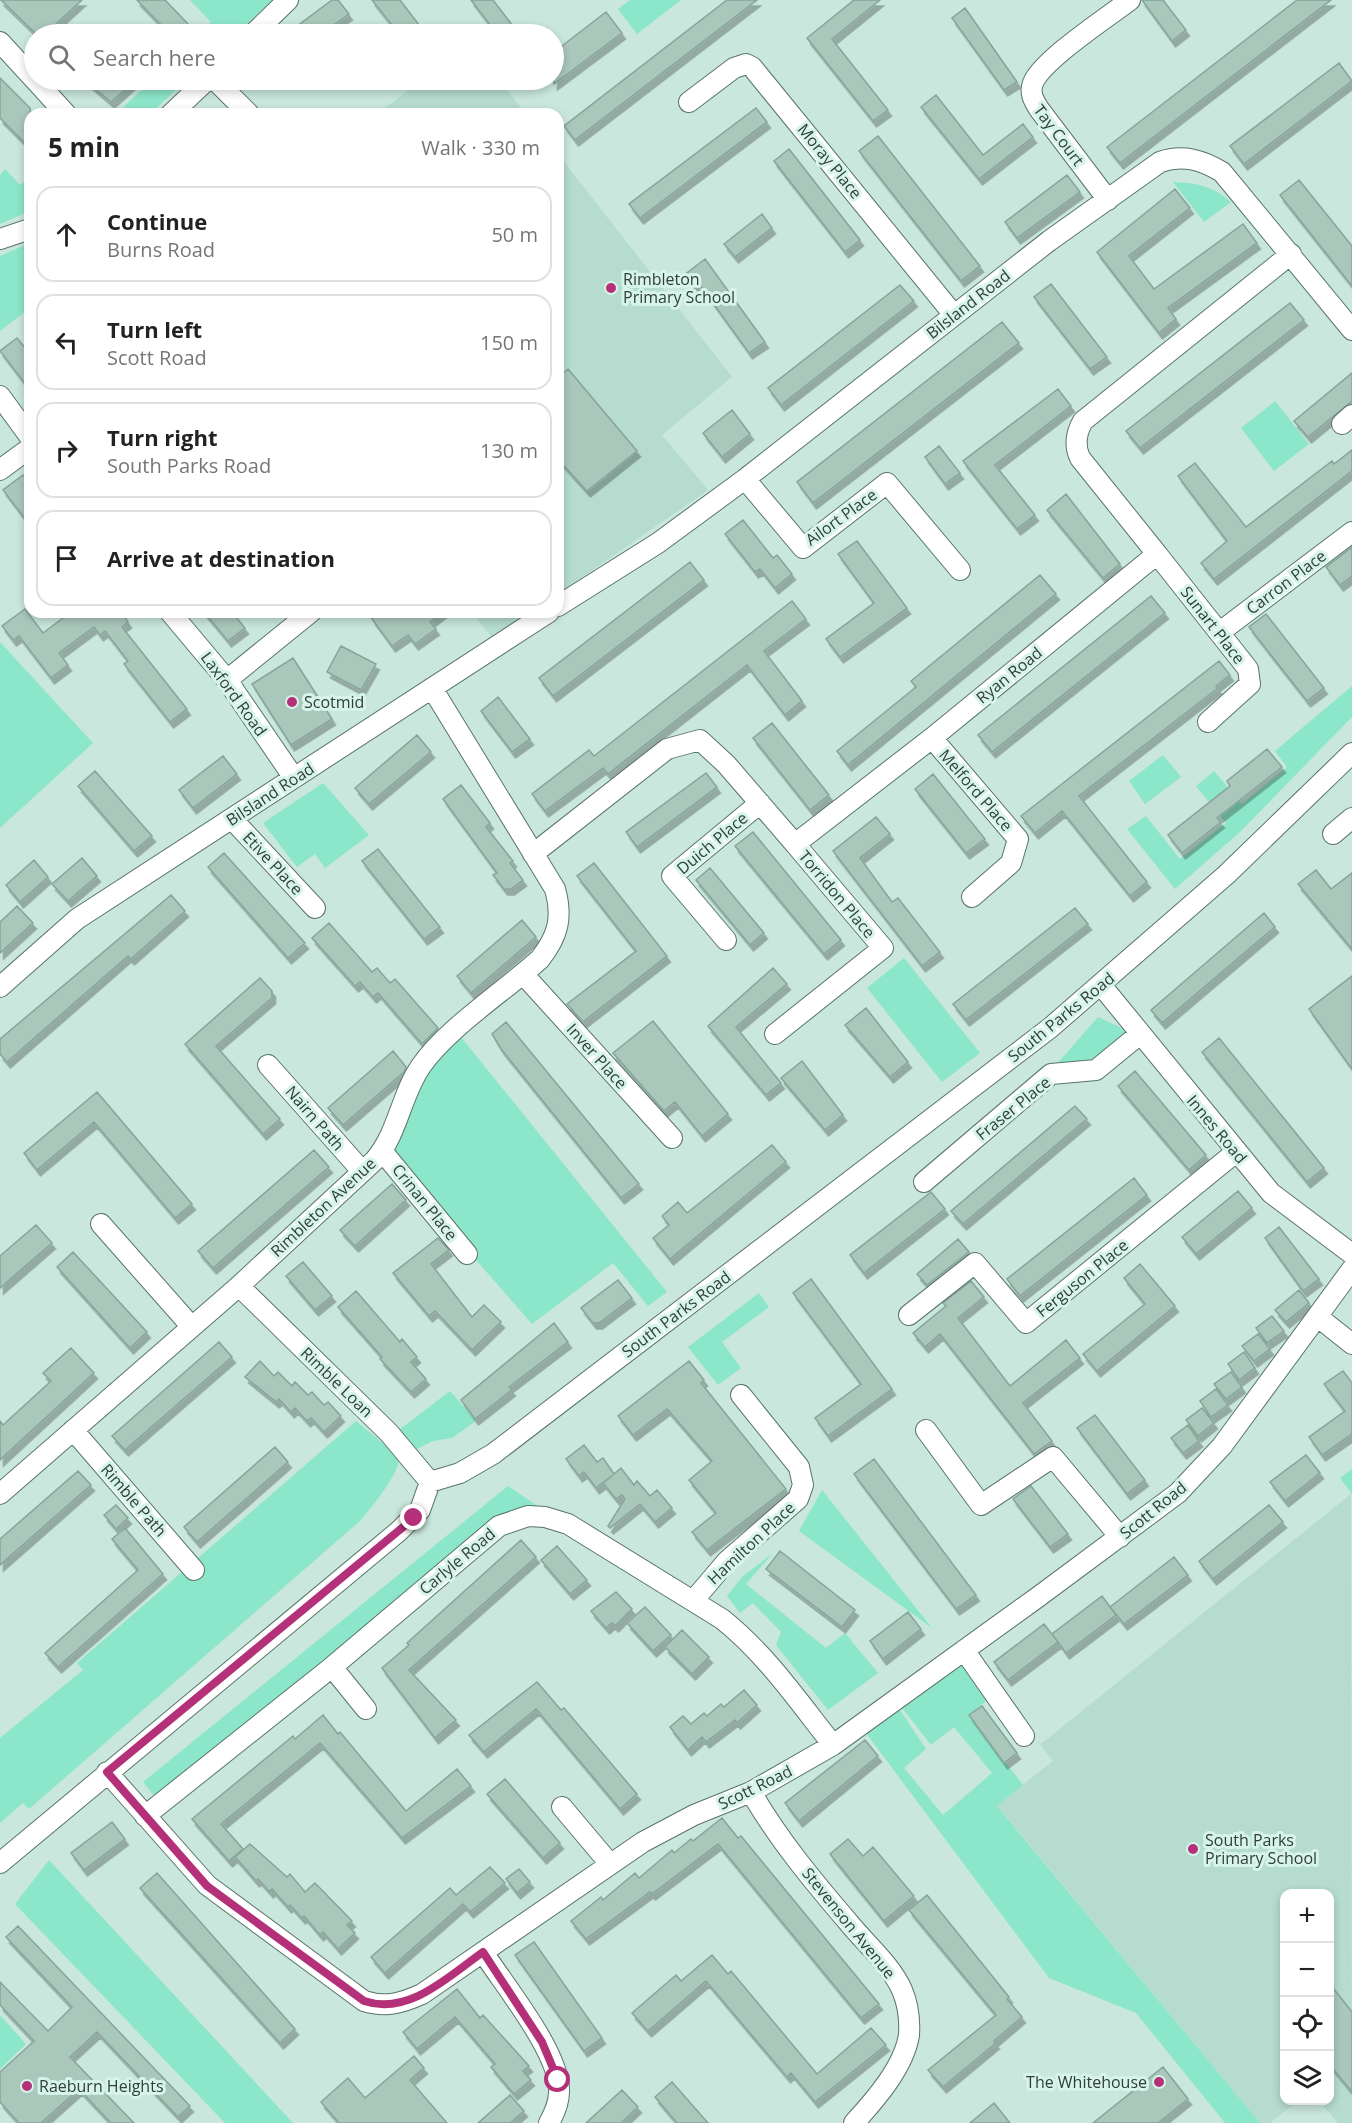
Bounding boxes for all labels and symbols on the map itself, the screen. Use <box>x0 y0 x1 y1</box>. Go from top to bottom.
street label: Tay Court <box>1029 100 1090 170</box>
street label: Moray Place <box>793 119 867 203</box>
street label: Bilsland Road <box>921 264 1015 344</box>
place label: Rimbleton Primary School <box>623 268 735 308</box>
marker: Rimbleton Primary School <box>604 281 618 295</box>
street label: Ailort Place <box>801 484 881 550</box>
street label: Carron Place <box>1242 545 1331 619</box>
street label: Sunart Place <box>1176 582 1250 668</box>
street label: Ryan Road <box>971 642 1047 708</box>
street label: Laxford Road <box>196 647 272 741</box>
place label: Scotmid <box>304 691 364 713</box>
marker: Scotmid <box>285 695 299 709</box>
street label: Melford Place <box>934 744 1018 836</box>
street label: Bilsland Road <box>222 757 318 831</box>
street label: Duich Place <box>672 807 752 879</box>
street label: Etive Place <box>238 827 308 899</box>
street label: Torridon Place <box>794 846 880 943</box>
street label: South Parks Road <box>1003 967 1119 1067</box>
street label: Inver Place <box>562 1018 632 1094</box>
street label: Fraser Place <box>971 1071 1055 1145</box>
street label: Nairn Path <box>281 1081 349 1155</box>
street label: Innes Road <box>1182 1090 1252 1168</box>
street label: Rimbleton Avenue <box>266 1152 380 1262</box>
street label: Crinan Place <box>387 1159 463 1245</box>
street label: Ferguson Place <box>1031 1234 1133 1322</box>
street label: South Parks Road <box>617 1266 735 1362</box>
street label: Rimble Loan <box>296 1342 378 1422</box>
street label: Rimble Path <box>96 1459 172 1541</box>
street label: Scott Road <box>1115 1476 1191 1544</box>
street label: Hamilton Place <box>703 1497 799 1589</box>
route end <box>400 1504 426 1530</box>
street label: Carlyle Road <box>414 1523 500 1599</box>
street label: Scott Road <box>714 1760 796 1814</box>
place label: South Parks Primary School <box>1205 1829 1317 1869</box>
marker: South Parks Primary School <box>1186 1842 1200 1856</box>
street label: Stevenson Avenue <box>797 1863 901 1983</box>
route start <box>544 2066 570 2092</box>
place label: The Whitehouse <box>1026 2071 1147 2093</box>
place label: Raeburn Heights <box>39 2075 164 2097</box>
marker: The Whitehouse <box>1152 2075 1166 2089</box>
marker: Raeburn Heights <box>20 2079 34 2093</box>

